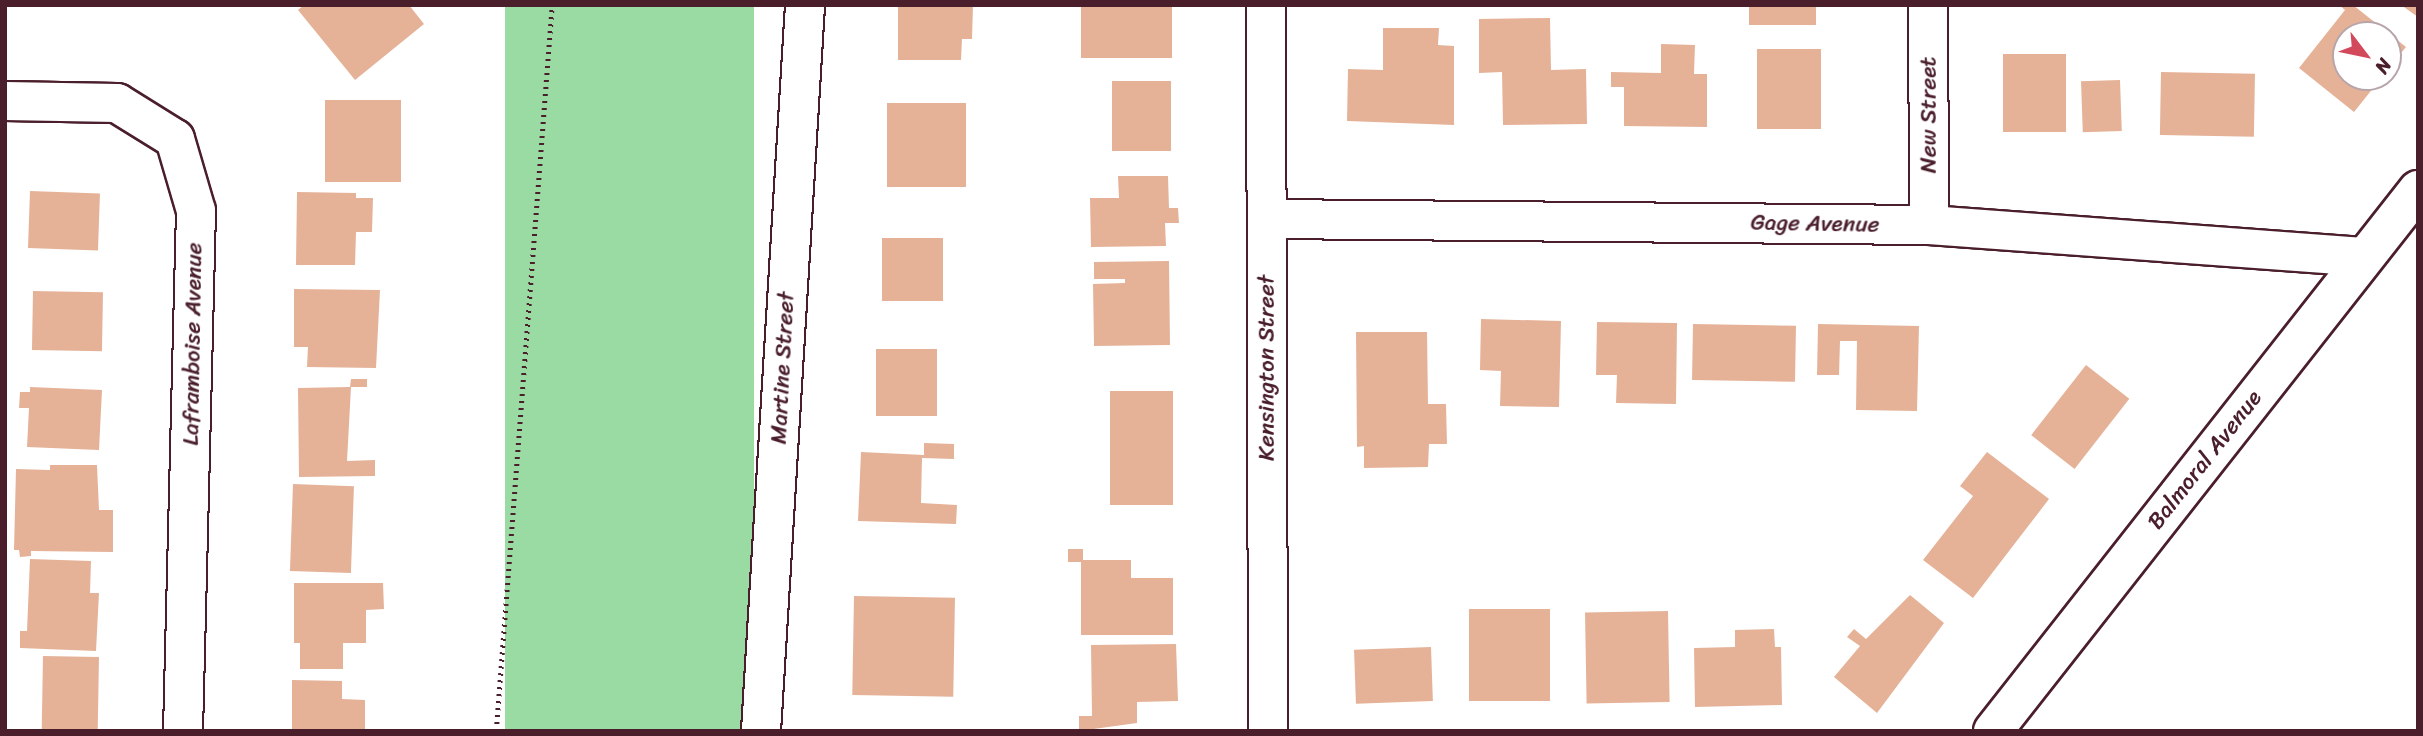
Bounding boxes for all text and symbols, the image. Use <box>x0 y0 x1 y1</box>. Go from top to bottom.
north arrow <box>2332 21 2402 91</box>
text: N <box>2366 52 2401 81</box>
street label: New Street <box>1915 57 1943 173</box>
street label: Gage Avenue <box>1750 209 1880 239</box>
street label: Laframboise Avenue <box>177 242 209 446</box>
street label: Kensington Street <box>1253 275 1281 461</box>
street label: Martine Street <box>765 291 801 445</box>
street label: Balmoral Avenue <box>2142 385 2268 535</box>

